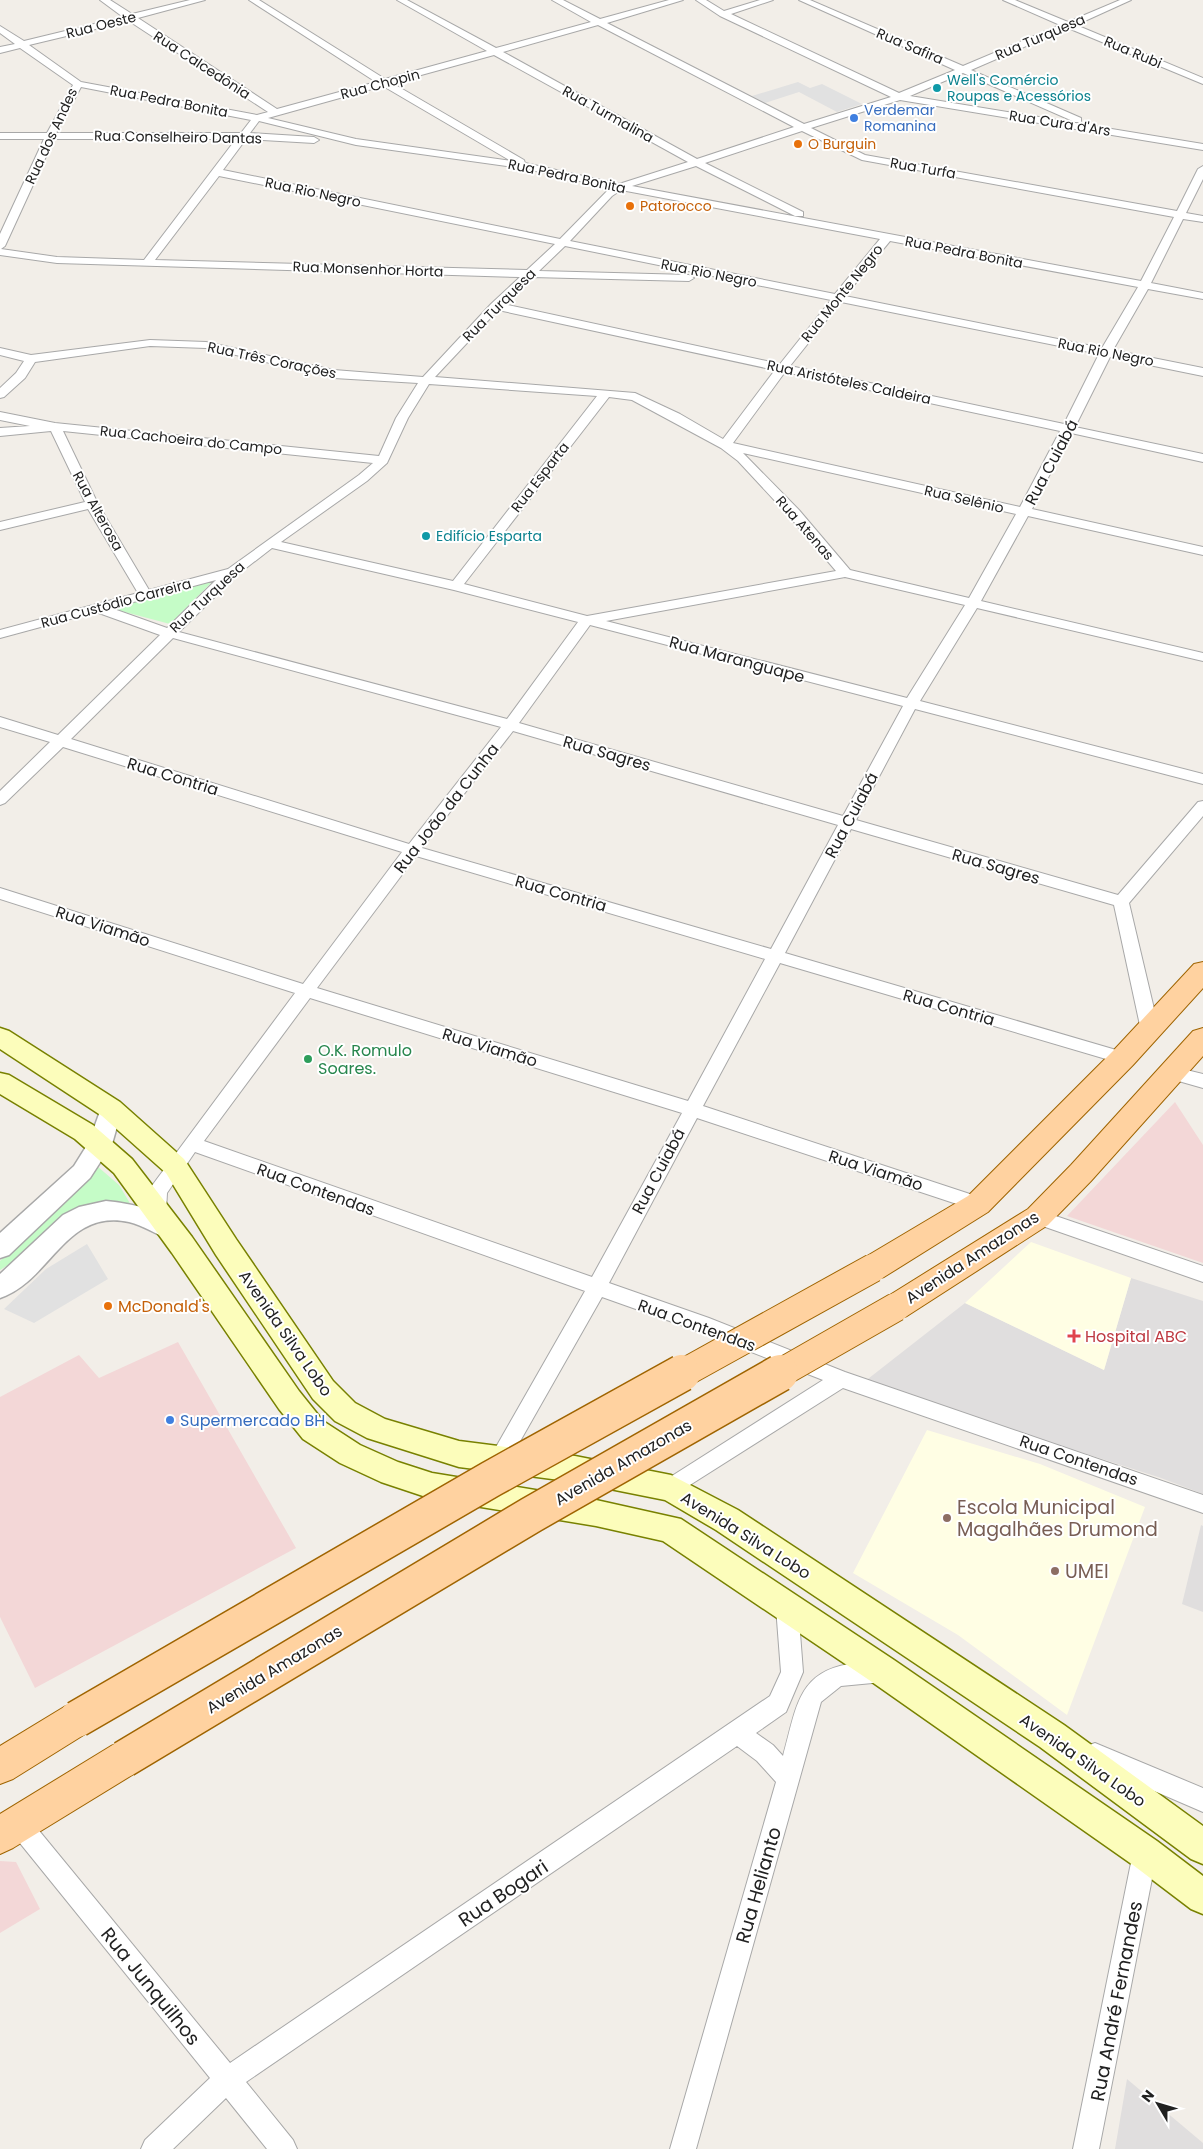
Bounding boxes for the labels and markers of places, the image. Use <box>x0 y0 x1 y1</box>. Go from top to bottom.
place label: Well's Comércio Roupas e Acessórios <box>947 70 1091 106</box>
marker: Well's Comércio Roupas e Acessórios <box>931 82 943 94</box>
place label: Verdemar Romanina <box>864 100 936 136</box>
marker: Verdemar Romanina <box>848 112 860 124</box>
place label: O Burguin <box>808 134 876 154</box>
marker: O Burguin <box>792 138 804 150</box>
place label: Patorocco <box>640 196 712 216</box>
marker: Patorocco <box>624 200 636 212</box>
place label: Edifício Esparta <box>436 526 542 546</box>
marker: Edifício Esparta <box>420 530 432 542</box>
place label: O.K. Romulo Soares. <box>318 1039 412 1080</box>
marker: O.K. Romulo Soares. <box>302 1053 314 1065</box>
place label: McDonald's <box>118 1295 210 1318</box>
marker: McDonald's <box>102 1300 114 1312</box>
place label: Hospital ABC <box>1085 1325 1187 1348</box>
marker: Hospital ABC <box>1067 1329 1081 1343</box>
place label: Supermercado BH <box>180 1409 325 1432</box>
marker: Supermercado BH <box>164 1414 176 1426</box>
place label: Escola Municipal Magalhães Drumond <box>957 1494 1158 1543</box>
marker: Escola Municipal Magalhães Drumond <box>941 1512 953 1524</box>
place label: UMEI <box>1065 1558 1109 1585</box>
marker: UMEI <box>1049 1565 1061 1577</box>

